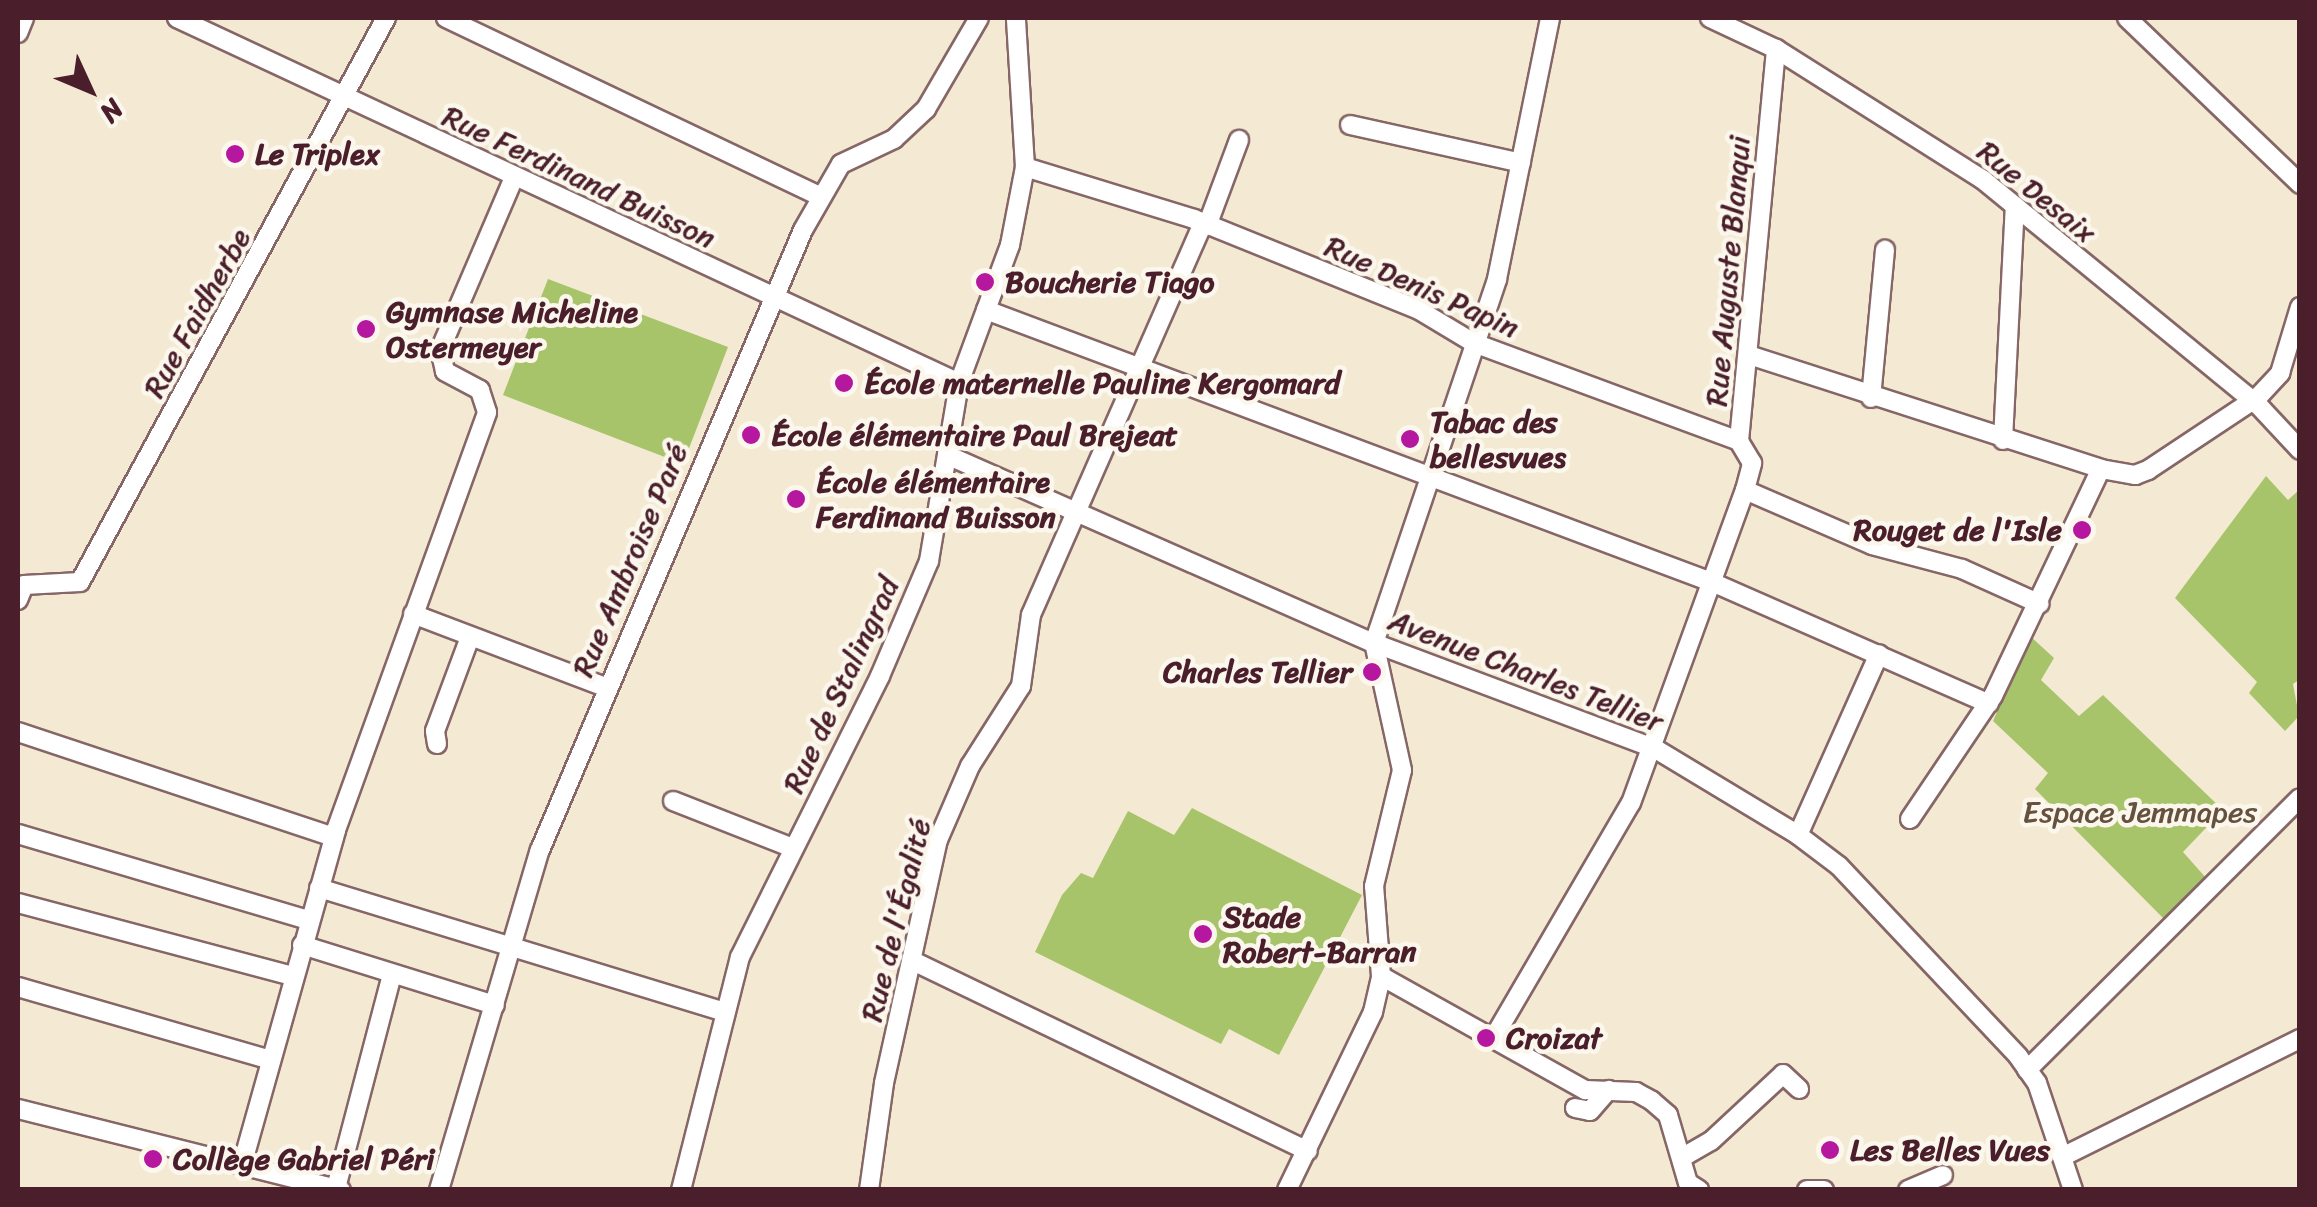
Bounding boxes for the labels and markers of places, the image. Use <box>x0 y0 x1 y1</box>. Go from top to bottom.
place label: Le Triplex <box>255 136 382 172</box>
marker: Le Triplex <box>224 143 246 165</box>
place label: Boucherie Tiago <box>1005 264 1214 300</box>
marker: Boucherie Tiago <box>974 271 996 293</box>
place label: Gymnase Micheline Ostermeyer <box>386 294 639 364</box>
marker: Gymnase Micheline Ostermeyer <box>355 318 377 340</box>
place label: École maternelle Pauline Kergomard <box>864 365 1341 401</box>
marker: École maternelle Pauline Kergomard <box>833 372 855 394</box>
place label: Tabac des bellesvues <box>1430 404 1566 474</box>
place label: École élémentaire Paul Brejeat <box>771 417 1180 453</box>
marker: École élémentaire Paul Brejeat <box>740 424 762 446</box>
marker: Tabac des bellesvues <box>1399 428 1421 450</box>
place label: École élémentaire Ferdinand Buisson <box>816 464 1057 534</box>
marker: École élémentaire Ferdinand Buisson <box>785 488 807 510</box>
place label: Rouget de l'Isle <box>1853 512 2062 548</box>
marker: Rouget de l'Isle <box>2071 519 2093 541</box>
place label: Charles Tellier <box>1163 654 1352 690</box>
marker: Charles Tellier <box>1361 661 1383 683</box>
place label: Stade Robert-Barran <box>1223 899 1417 970</box>
marker: Stade Robert-Barran <box>1192 923 1214 945</box>
place label: Croizat <box>1506 1020 1602 1056</box>
marker: Croizat <box>1475 1027 1497 1049</box>
place label: Les Belles Vues <box>1850 1132 2049 1168</box>
marker: Les Belles Vues <box>1819 1139 1841 1161</box>
place label: Collège Gabriel Péri <box>173 1141 434 1177</box>
marker: Collège Gabriel Péri <box>142 1148 164 1170</box>

